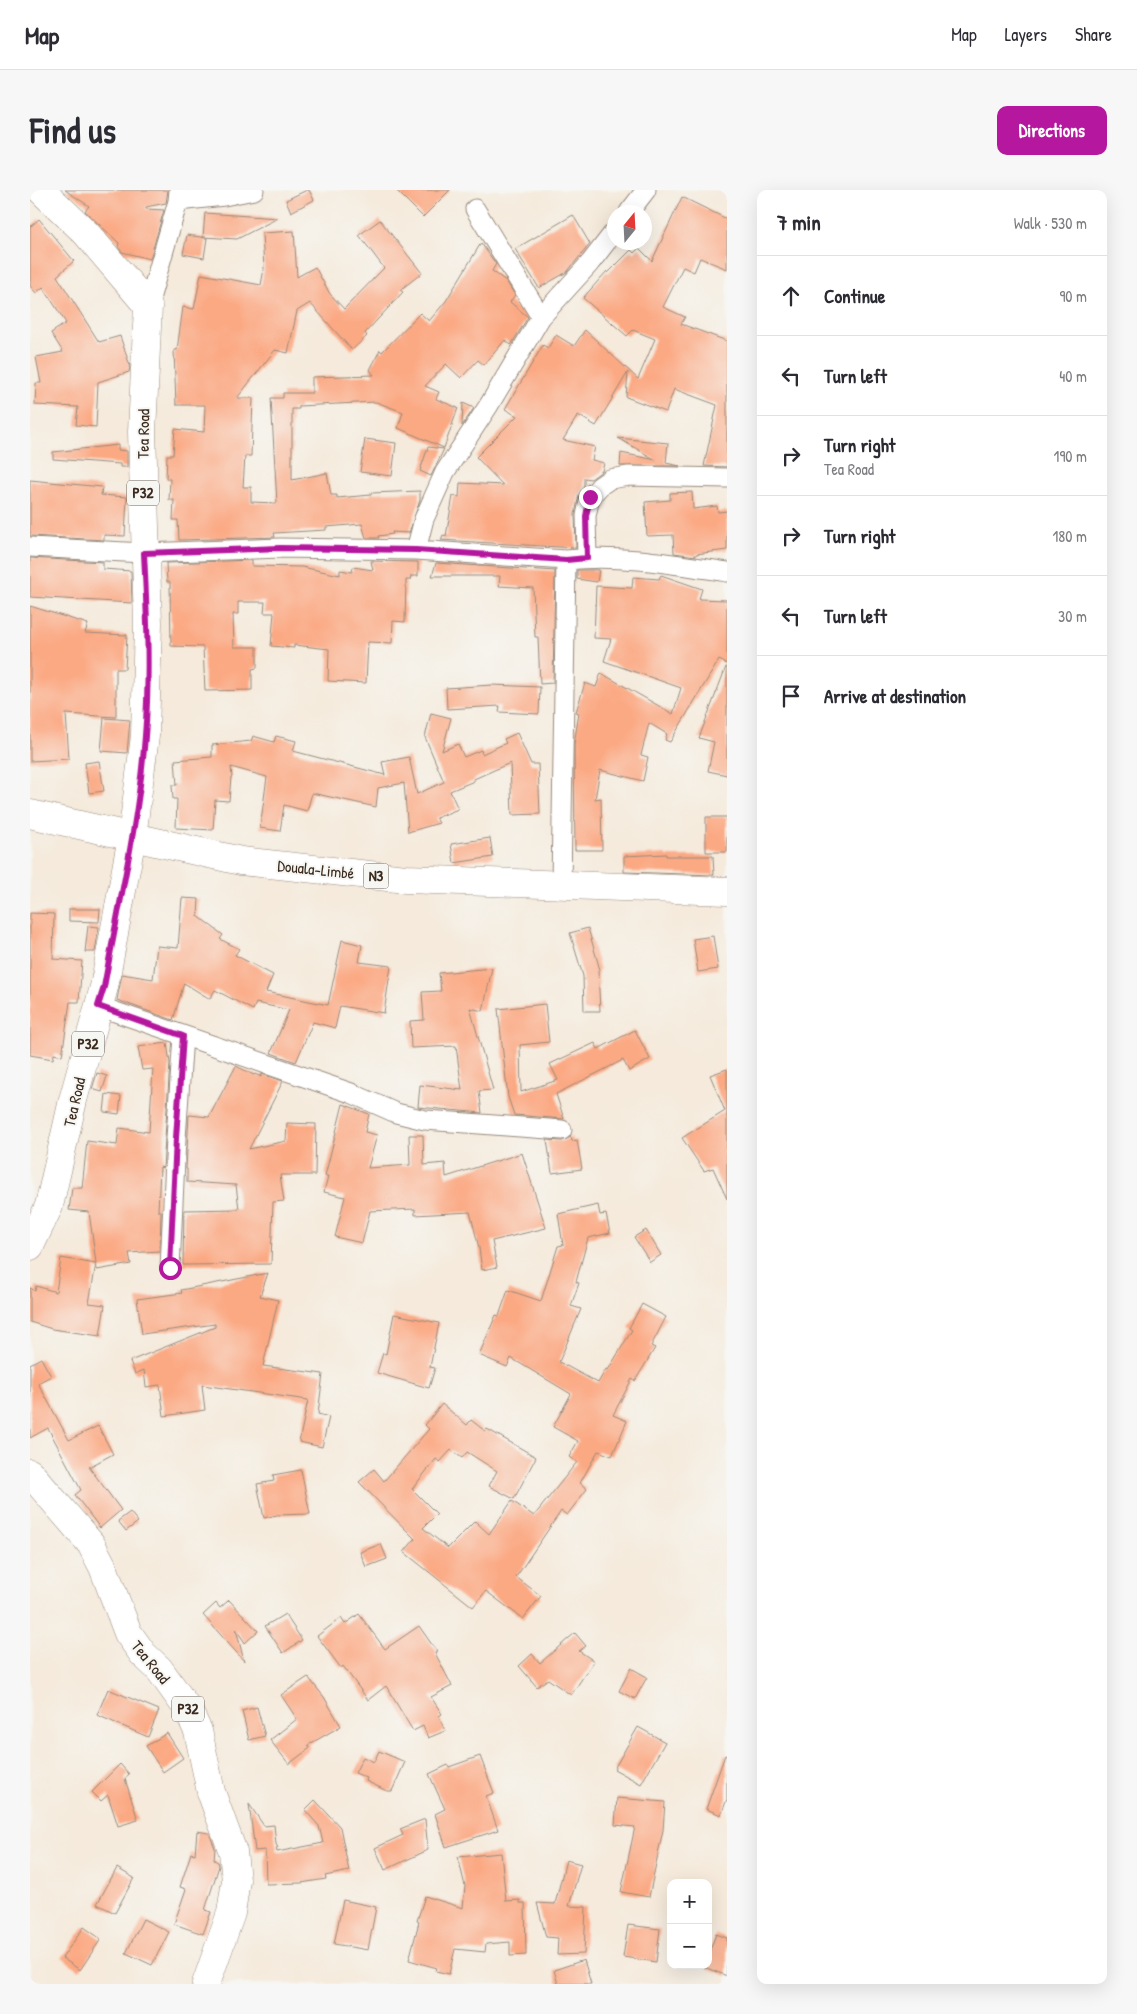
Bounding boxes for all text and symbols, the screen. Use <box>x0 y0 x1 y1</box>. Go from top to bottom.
text: Map <box>25 19 59 51</box>
text: Map <box>951 22 977 47</box>
text: Layers <box>1005 22 1047 47</box>
text: Share <box>1075 22 1112 47</box>
button: Directions <box>997 106 1107 155</box>
text: Find us <box>30 107 116 154</box>
north arrow <box>607 205 652 250</box>
text: 7 min <box>777 208 821 237</box>
text: Walk · 530 m <box>1014 212 1087 234</box>
icon: ahead <box>777 282 805 310</box>
text: Continue <box>824 283 885 309</box>
text: 90 m <box>1059 285 1087 307</box>
icon: left <box>777 362 805 390</box>
text: Turn left <box>824 363 887 389</box>
text: 40 m <box>1059 365 1087 387</box>
street label: Tea Road <box>132 409 154 459</box>
text: Turn right <box>824 432 895 458</box>
icon: right <box>777 442 805 470</box>
text: 190 m <box>1054 445 1087 467</box>
text: Tea Road <box>824 458 874 480</box>
road number: P32 <box>127 480 159 506</box>
route end <box>579 486 602 509</box>
icon: right <box>777 522 805 550</box>
text: Turn right <box>824 523 895 549</box>
text: 180 m <box>1053 525 1087 547</box>
icon: left <box>777 602 805 630</box>
text: Turn left <box>824 603 887 629</box>
text: 30 m <box>1058 605 1087 627</box>
icon: arrive <box>777 682 805 710</box>
text: Arrive at destination <box>824 683 966 709</box>
street label: Douala-Limbé <box>277 854 356 884</box>
road number: N3 <box>364 864 388 888</box>
road number: P32 <box>72 1032 104 1056</box>
street label: Tea Road <box>58 1075 90 1129</box>
route start <box>159 1257 182 1280</box>
street label: Tea Road <box>127 1636 175 1688</box>
road number: P32 <box>172 1696 204 1722</box>
map controls <box>667 1879 712 1969</box>
button: + <box>667 1879 712 1924</box>
button: − <box>667 1924 712 1969</box>

